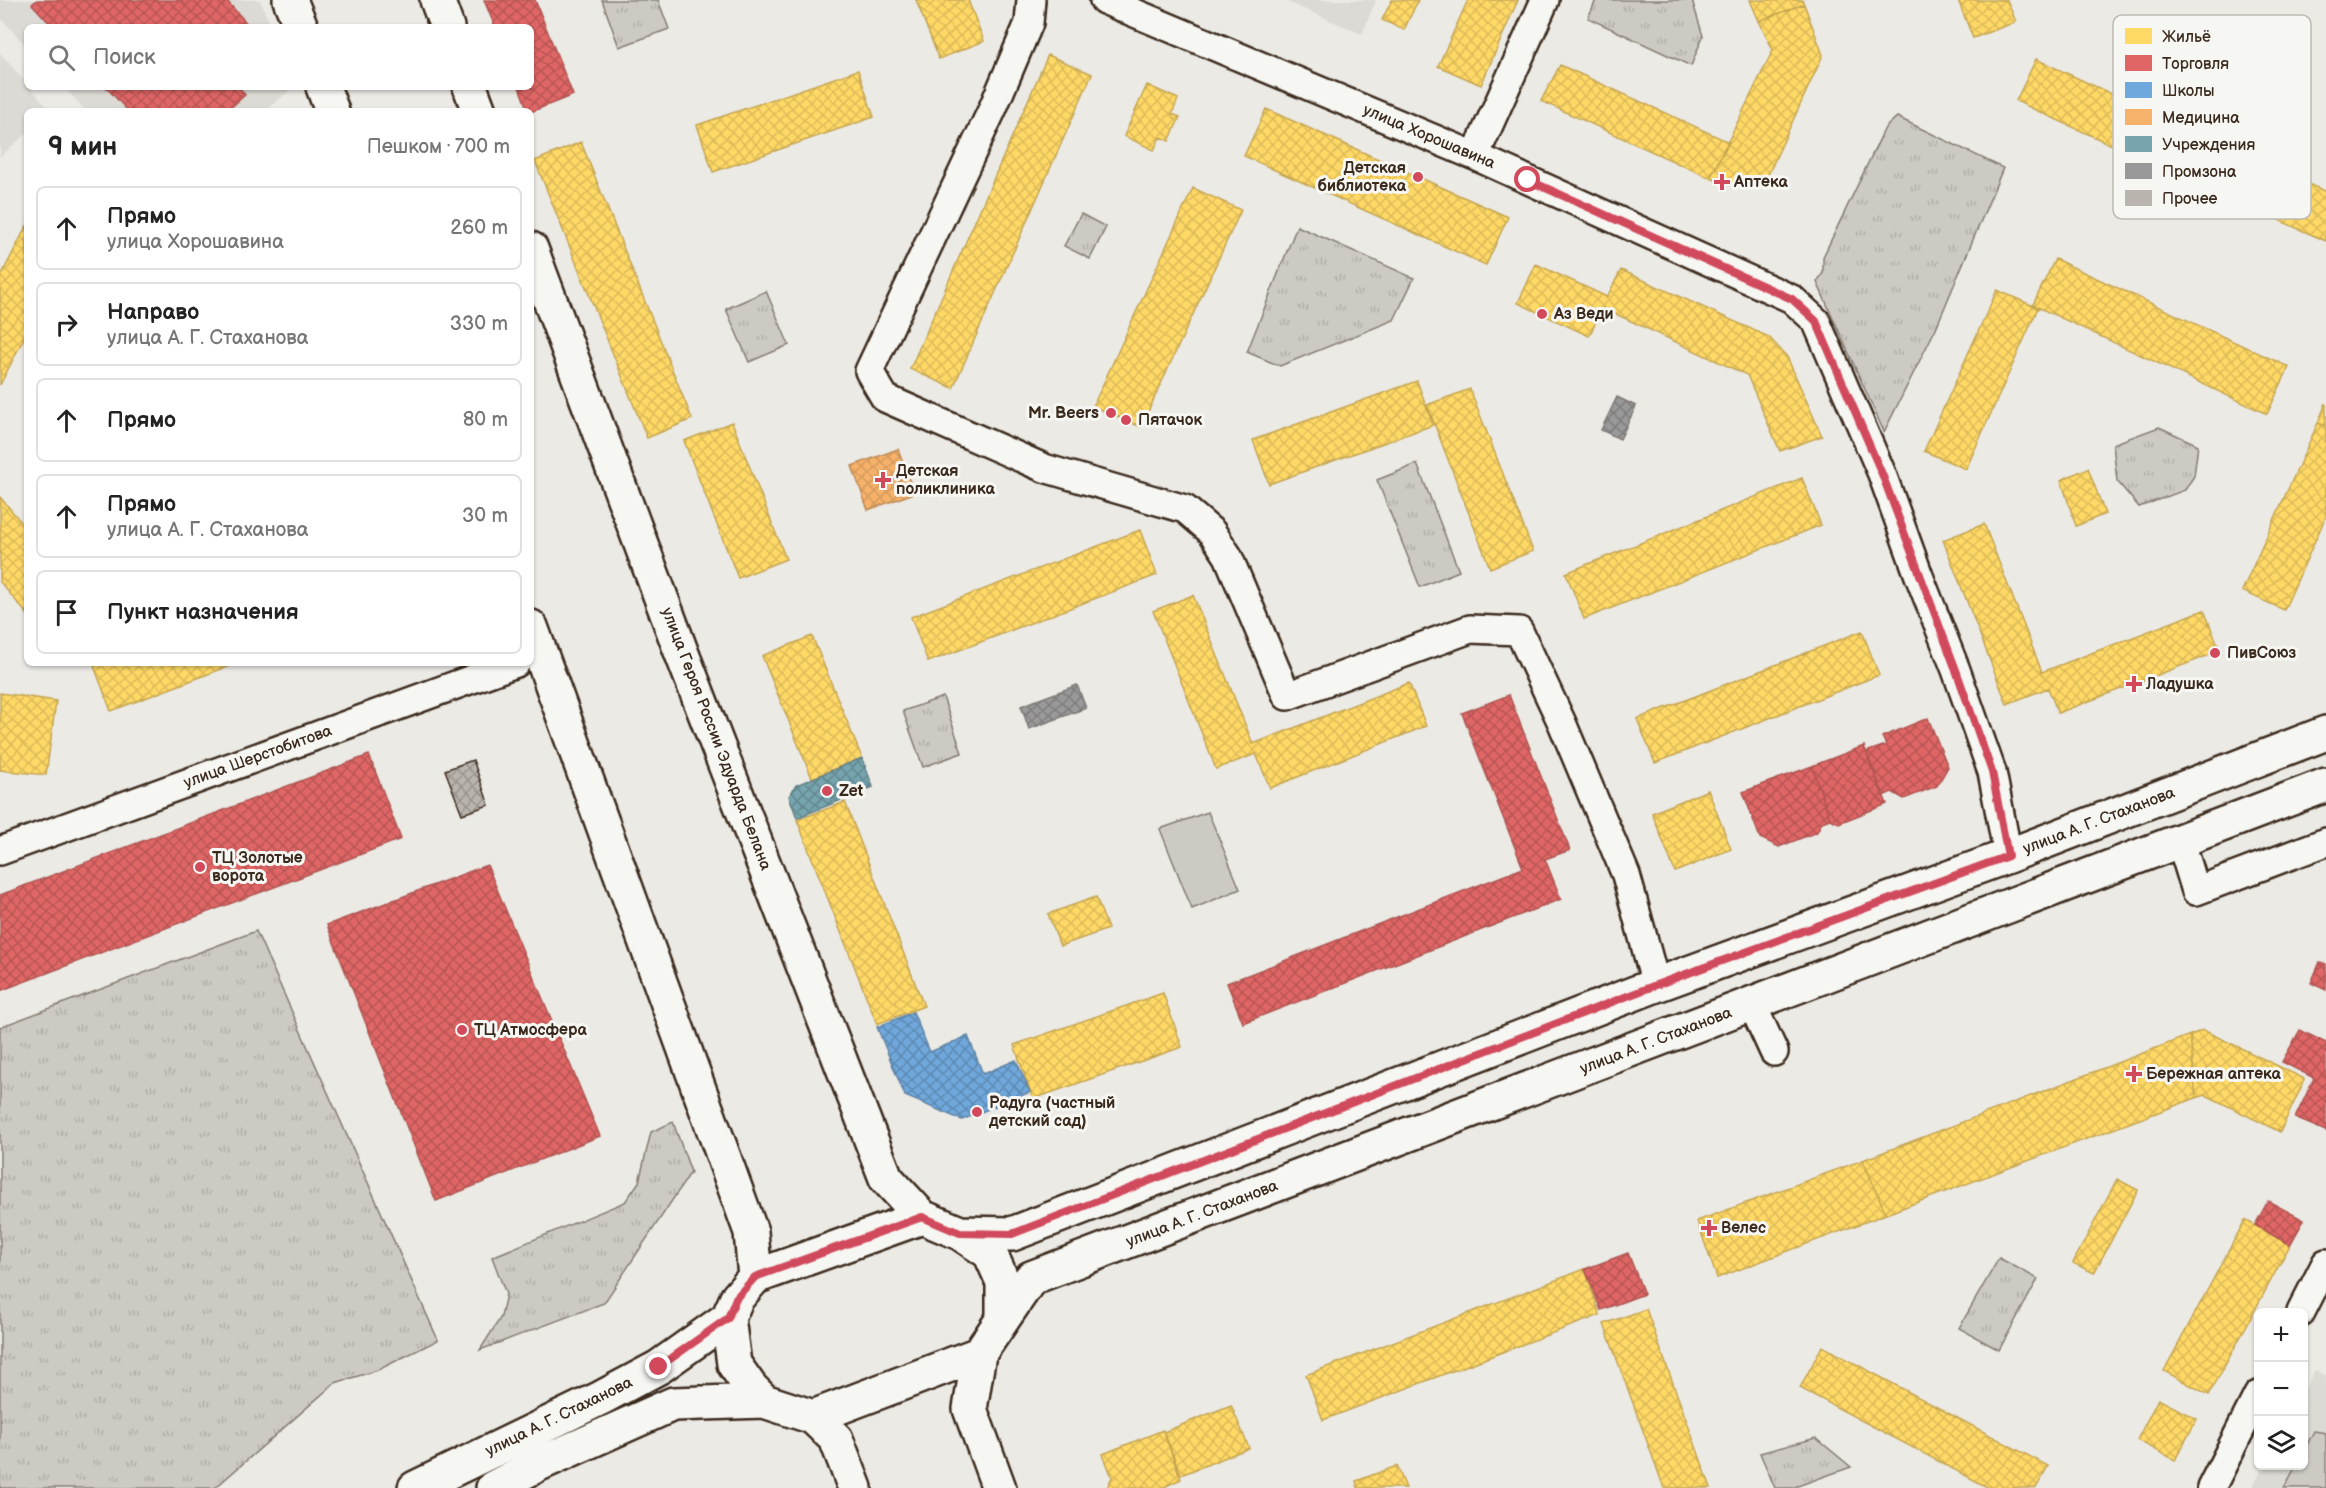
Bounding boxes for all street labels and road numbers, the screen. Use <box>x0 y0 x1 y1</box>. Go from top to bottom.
street label: улица Хорошавина <box>1360 101 1498 174</box>
street label: улица Героя России Эдуарда Белана <box>657 605 775 874</box>
street label: улица Шерстобитова <box>181 721 335 793</box>
street label: улица А. Г. Стаханова <box>2020 783 2178 859</box>
street label: улица А. Г. Стаханова <box>1577 1003 1735 1079</box>
street label: улица А. Г. Стаханова <box>1123 1176 1281 1252</box>
street label: улица А. Г. Стаханова <box>482 1373 636 1461</box>

